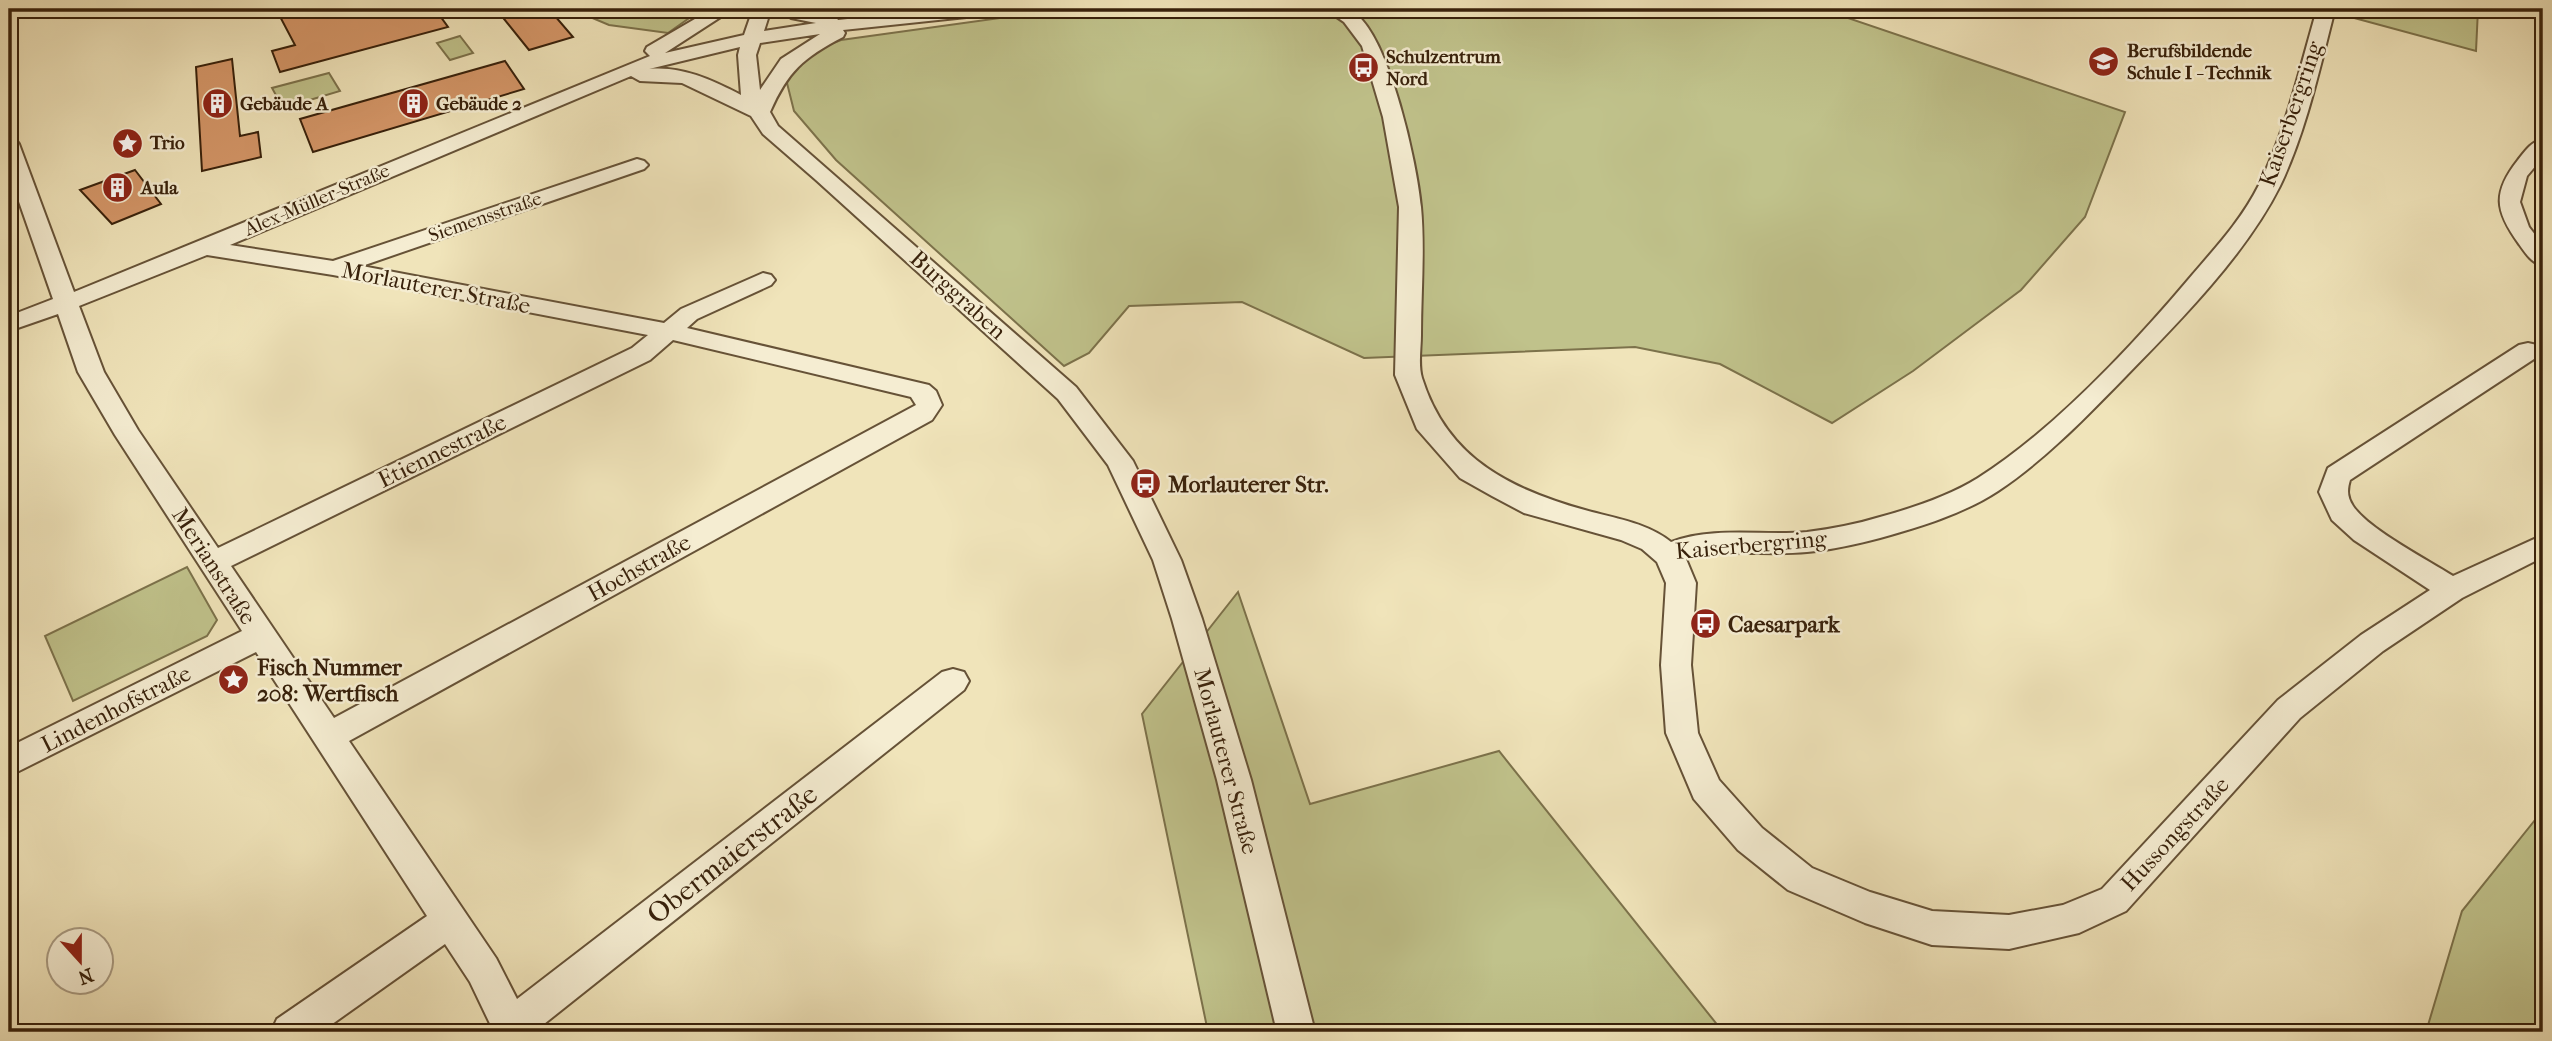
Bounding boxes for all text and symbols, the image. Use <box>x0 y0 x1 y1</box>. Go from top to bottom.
street label: Kaiserbergring <box>2254 37 2329 190</box>
place label: Berufsbildende Schule I - Technik <box>2127 40 2273 84</box>
school or university icon: Berufsbildende Schule I - Technik <box>2087 45 2121 79</box>
place label: Schulzentrum Nord <box>1386 46 1501 90</box>
bus stop icon: Schulzentrum Nord <box>1346 51 1380 85</box>
building icon: Gebäude A <box>200 87 234 121</box>
building icon: Gebäude 2 <box>396 87 430 121</box>
place label: Gebäude A <box>240 93 329 115</box>
place label: Gebäude 2 <box>436 93 522 115</box>
place icon: Trio <box>110 126 144 160</box>
place label: Trio <box>149 132 185 154</box>
street label: Alex-Müller-Straße <box>240 159 393 241</box>
building icon: Aula <box>101 171 135 205</box>
place label: Aula <box>140 177 179 199</box>
street label: Siemensstraße <box>426 187 544 247</box>
street label: Burggraben <box>905 245 1012 345</box>
street label: Morlauterer Straße <box>339 256 533 320</box>
street label: Etiennestraße <box>373 408 511 494</box>
bus stop icon: Morlauterer Str. <box>1128 467 1162 501</box>
place label: Morlauterer Str. <box>1168 471 1329 498</box>
street label: Merianstraße <box>166 503 262 629</box>
street label: Kaiserbergring <box>1674 525 1829 565</box>
street label: Hochstraße <box>583 529 695 607</box>
bus stop icon: Caesarpark <box>1688 607 1722 641</box>
place label: Caesarpark <box>1728 611 1841 638</box>
place label: Fisch Nummer 208: Wertfisch <box>256 654 403 707</box>
street label: Lindenhofstraße <box>37 660 195 758</box>
place icon: Fisch Nummer 208: Wertfisch <box>217 663 251 697</box>
street label: Morlauterer Straße <box>1188 665 1264 857</box>
street label: Hussongstraße <box>2115 771 2235 897</box>
street label: Obermaierstraße <box>640 777 824 931</box>
north arrow <box>46 926 116 996</box>
text: N <box>75 963 96 989</box>

